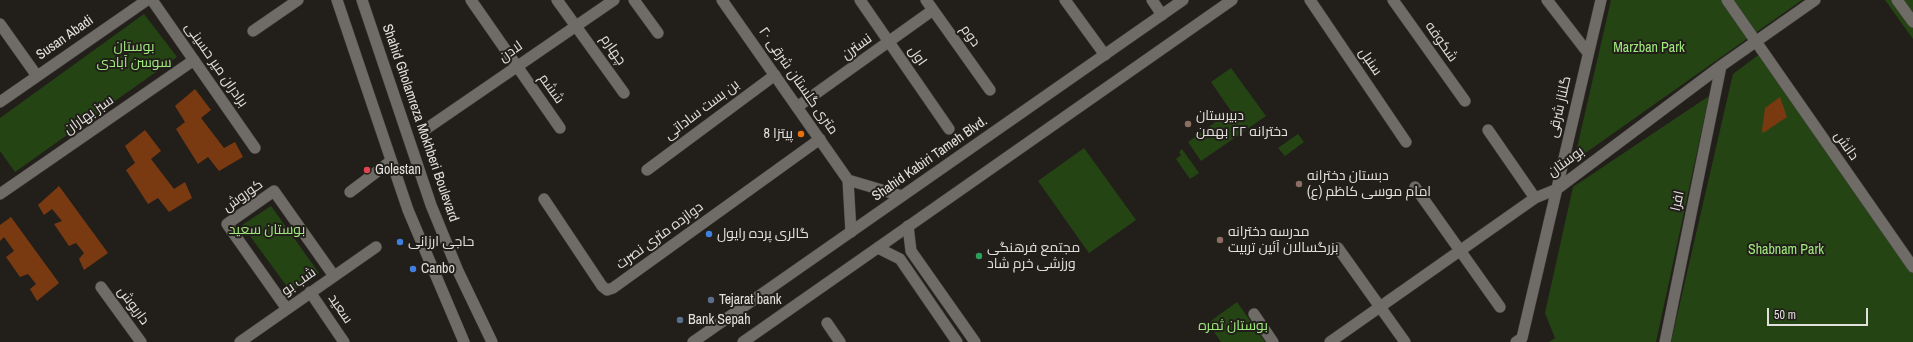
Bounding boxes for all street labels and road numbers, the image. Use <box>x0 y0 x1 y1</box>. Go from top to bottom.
street label: Susan Abadi <box>33 12 97 64</box>
street label: برادران میر حسینی <box>181 19 251 111</box>
street label: شکوفه <box>1421 19 1461 65</box>
street label: Shahid Gholamreza Mokhberi Boulevard <box>378 22 462 224</box>
street label: دوم <box>956 22 984 50</box>
street label: ۲۰ متری گلستان شرقی <box>755 24 841 138</box>
street label: نسترن <box>839 30 875 64</box>
street label: چهارم <box>596 31 630 69</box>
street label: لادن <box>496 38 526 66</box>
street label: اول <box>904 43 930 69</box>
street label: سنبل <box>1355 45 1385 79</box>
street label: ششم <box>535 71 567 107</box>
street label: گلناز شرقی <box>1545 75 1575 139</box>
street label: بن بست ساداتی <box>661 76 743 144</box>
street label: سبز بهاران <box>61 92 117 138</box>
street label: Shahid Kabiri Tameh Blvd. <box>869 113 991 205</box>
street label: دانش <box>1830 128 1862 164</box>
street label: بوستان <box>1544 143 1588 181</box>
street label: کوروش <box>220 176 266 216</box>
street label: افرا <box>1668 189 1688 213</box>
street label: دوازده متری نصرت <box>613 199 707 273</box>
street label: شب بو <box>279 264 319 300</box>
street label: داریوش <box>114 284 152 328</box>
street label: سعید <box>324 291 356 327</box>

